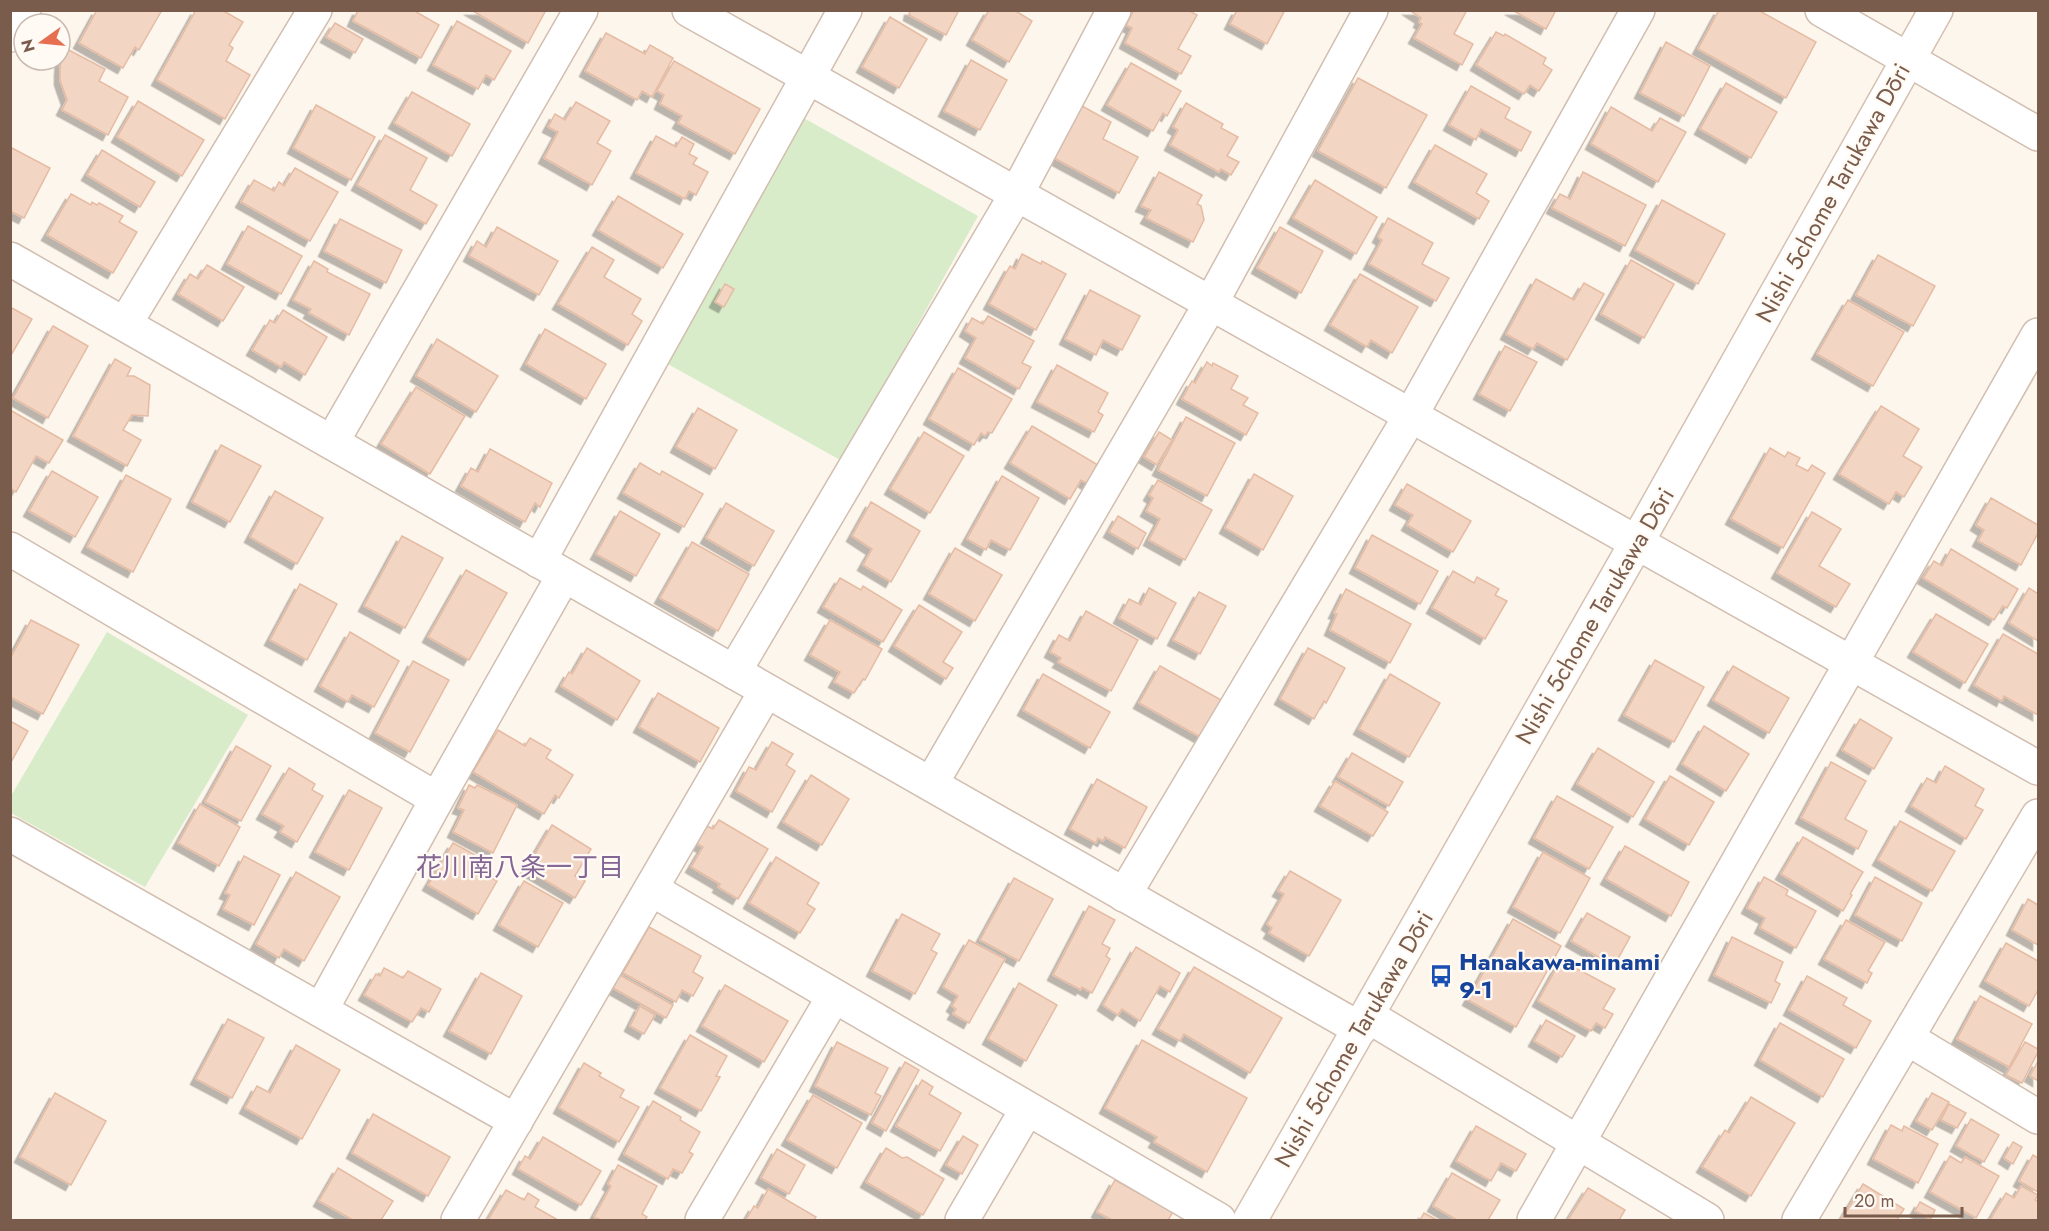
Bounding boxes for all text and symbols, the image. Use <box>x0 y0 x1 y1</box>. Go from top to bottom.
north arrow <box>12 12 72 72</box>
text: N <box>15 37 41 55</box>
street label: Nishi 5chome Tarukawa Dōri <box>1747 57 1919 329</box>
street label: Nishi 5chome Tarukawa Dōri <box>1507 481 1683 751</box>
district label: 花川南八条一丁目 <box>416 848 624 886</box>
street label: Nishi 5chome Tarukawa Dōri <box>1266 904 1442 1174</box>
place label: Hanakawa-minami 9-1 <box>1459 944 1660 1007</box>
bus stop icon: Hanakawa-minami 9-1 <box>1428 963 1454 989</box>
scale bar <box>1845 1180 1962 1218</box>
text: 20 m <box>1854 1188 1894 1214</box>

